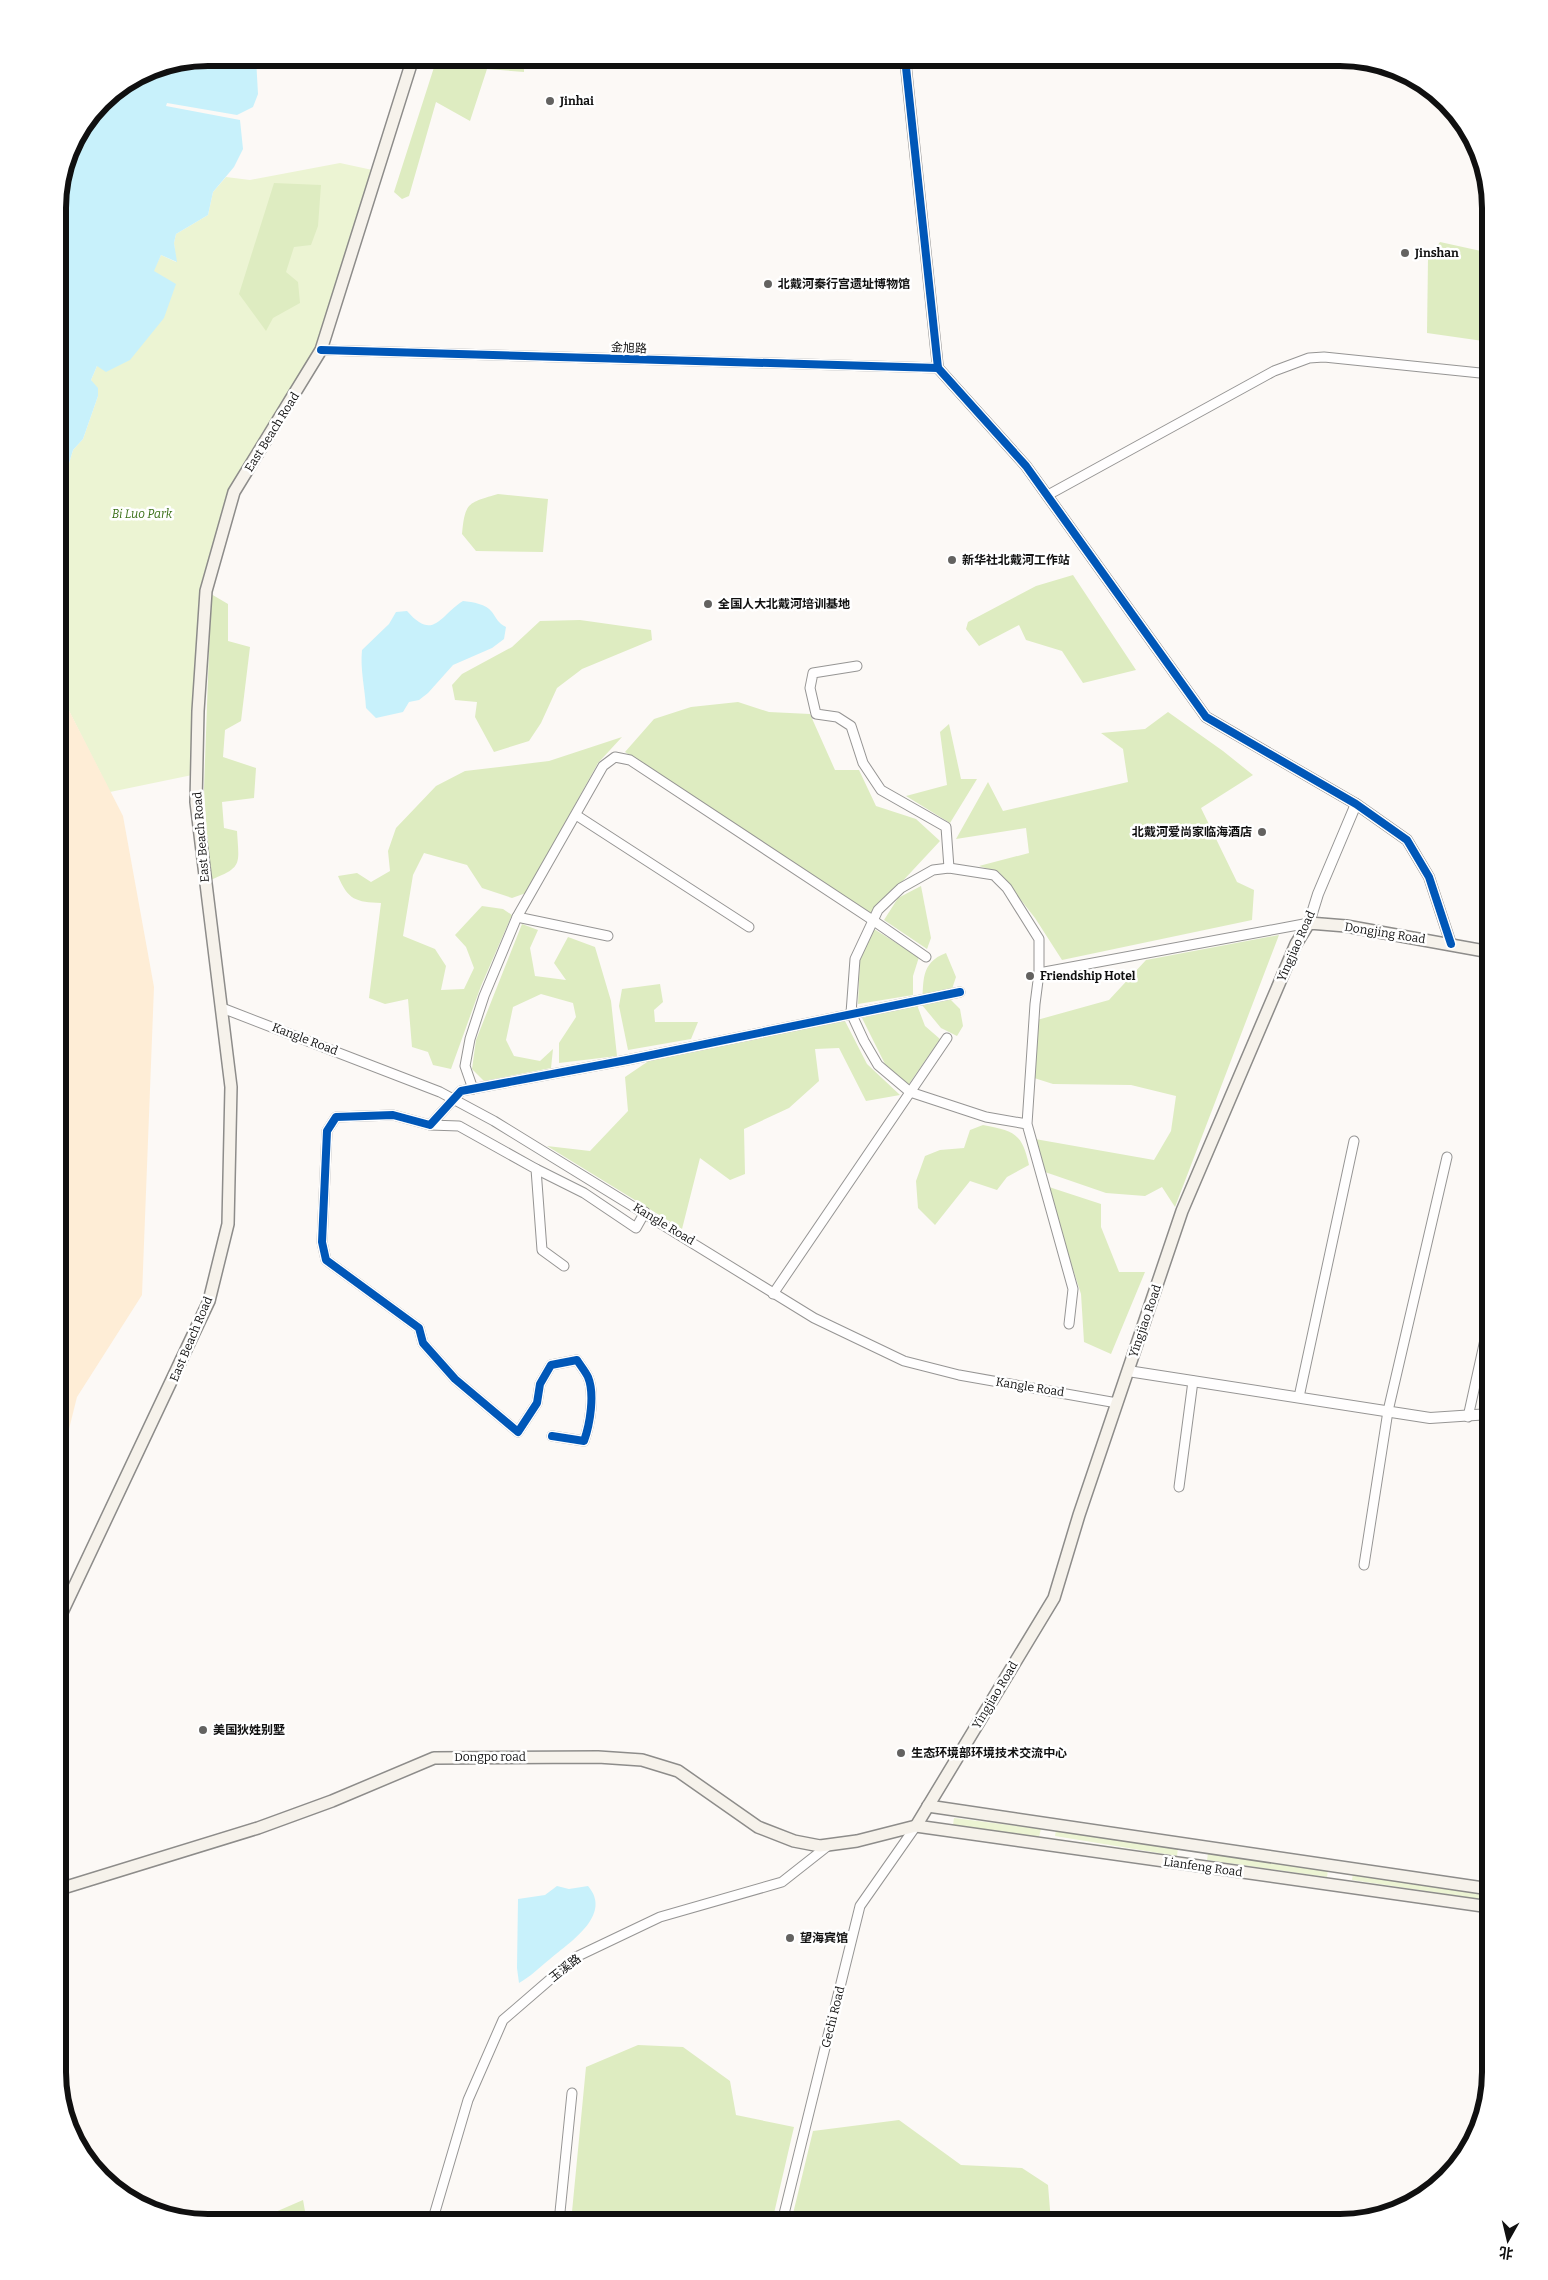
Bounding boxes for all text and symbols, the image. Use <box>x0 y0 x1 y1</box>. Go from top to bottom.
place label: Jinhai <box>559 94 594 108</box>
marker: Jinhai <box>544 95 556 107</box>
place label: Jinshan <box>1414 246 1459 260</box>
marker: Jinshan <box>1399 247 1411 259</box>
place label: 北戴河秦行宫遗址博物馆 <box>778 277 910 291</box>
marker: 北戴河秦行宫遗址博物馆 <box>762 278 774 290</box>
street label: 金旭路 <box>611 340 647 356</box>
street label: East Beach Road <box>242 390 302 474</box>
park label: Bi Luo Park <box>112 507 173 521</box>
place label: 新华社北戴河工作站 <box>962 553 1070 567</box>
marker: 新华社北戴河工作站 <box>946 554 958 566</box>
place label: 全国人大北戴河培训基地 <box>718 597 850 611</box>
marker: 全国人大北戴河培训基地 <box>702 598 714 610</box>
street label: East Beach Road <box>190 791 212 883</box>
place label: 北戴河爱尚家临海酒店 <box>1132 825 1252 839</box>
marker: 北戴河爱尚家临海酒店 <box>1256 826 1268 838</box>
street label: Yingjiao Road <box>1274 908 1318 984</box>
street label: Dongjing Road <box>1343 920 1427 946</box>
place label: Friendship Hotel <box>1040 969 1136 983</box>
marker: Friendship Hotel <box>1024 970 1036 982</box>
street label: Kangle Road <box>270 1020 340 1058</box>
street label: Kangle Road <box>631 1200 697 1248</box>
street label: Yingjiao Road <box>1126 1283 1164 1359</box>
street label: East Beach Road <box>167 1294 215 1384</box>
street label: Kangle Road <box>995 1375 1065 1399</box>
street label: Yingjiao Road <box>969 1659 1021 1731</box>
place label: 美国狄姓别墅 <box>213 1723 285 1737</box>
marker: 美国狄姓别墅 <box>197 1724 209 1736</box>
place label: 生态环境部环境技术交流中心 <box>911 1746 1067 1760</box>
marker: 生态环境部环境技术交流中心 <box>895 1747 907 1759</box>
street label: Dongpo road <box>454 1750 526 1764</box>
street label: Lianfeng Road <box>1163 1855 1243 1879</box>
place label: 望海宾馆 <box>800 1931 848 1945</box>
marker: 望海宾馆 <box>784 1932 796 1944</box>
street label: 玉溪路 <box>547 1951 583 1985</box>
street label: Gechi Road <box>819 1985 847 2049</box>
north arrow <box>1483 2215 1533 2265</box>
text: 北 <box>1498 2243 1514 2262</box>

